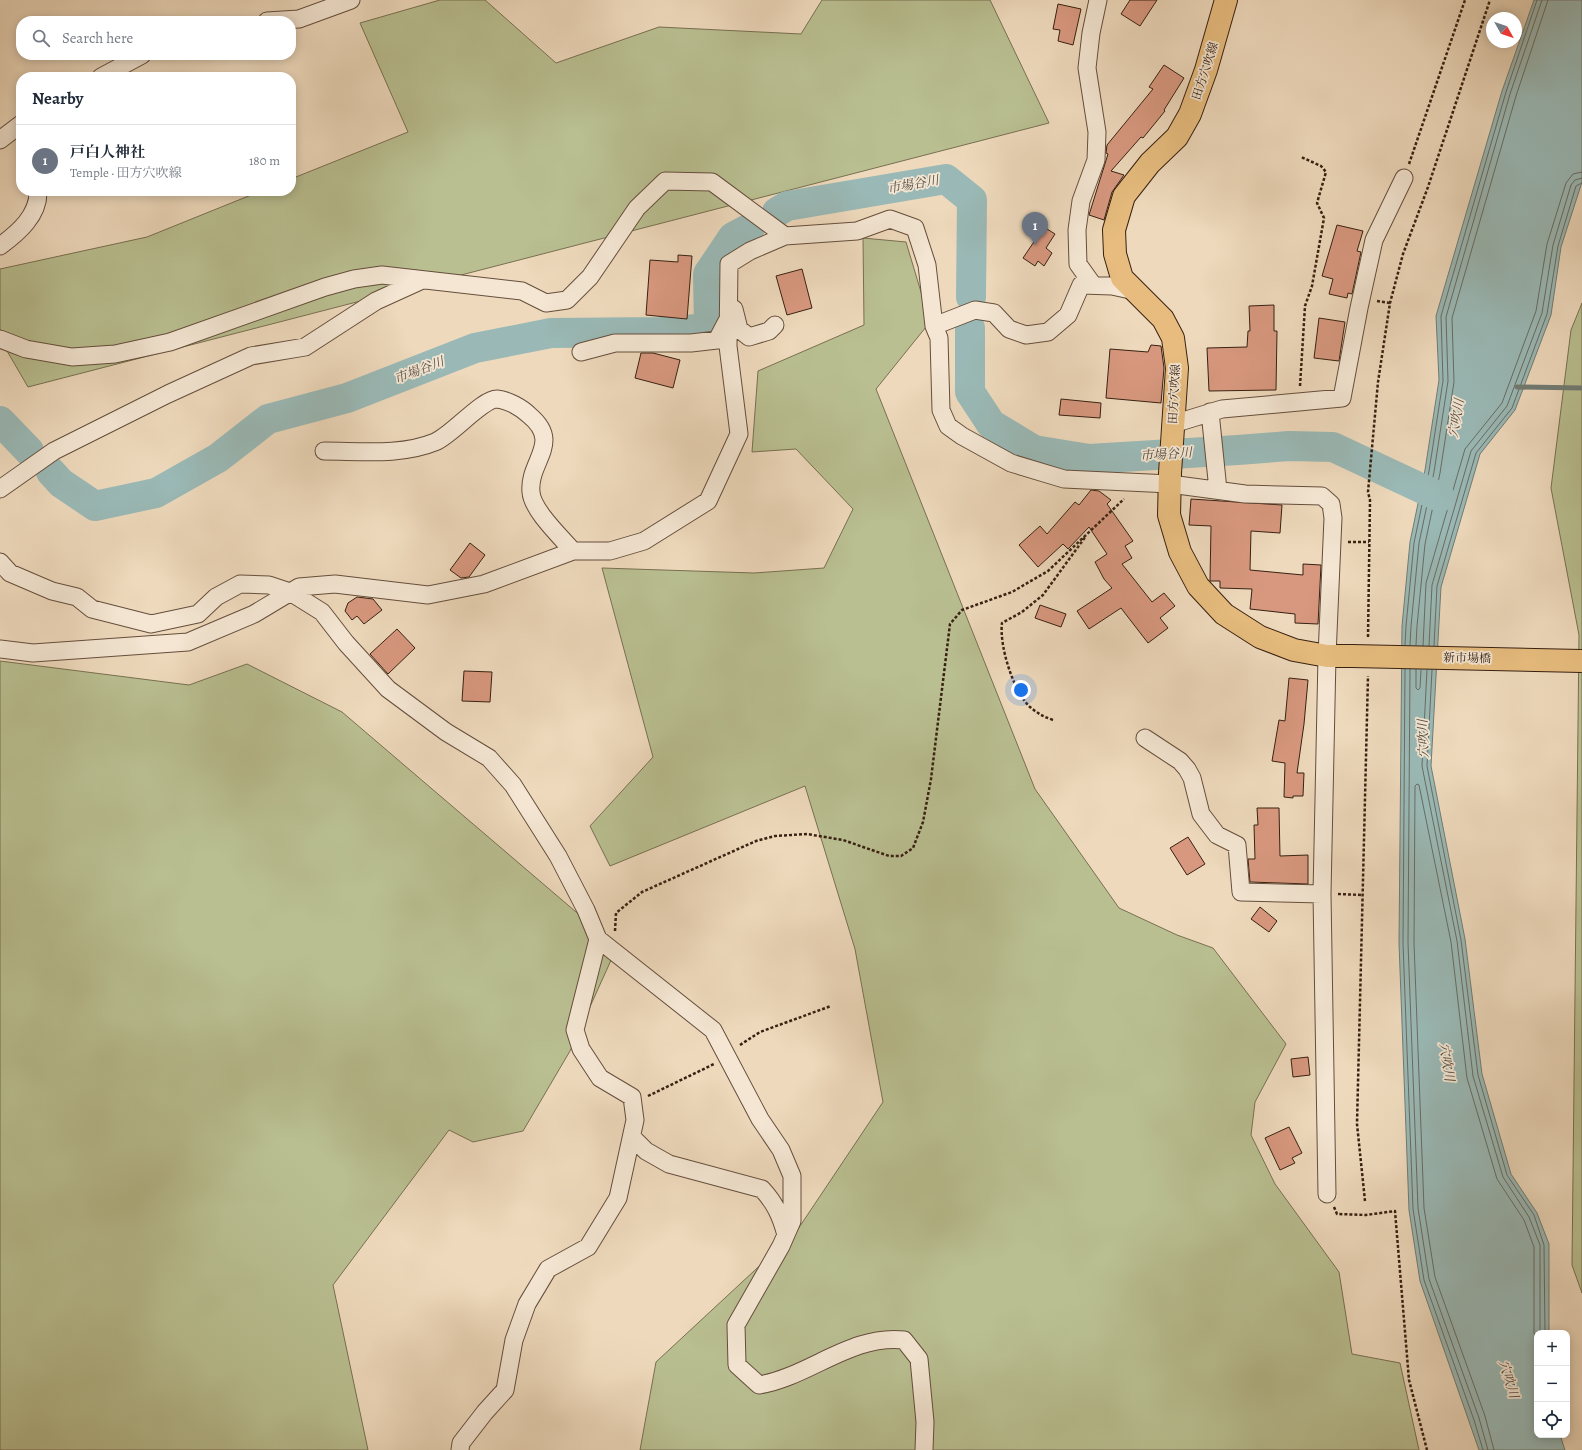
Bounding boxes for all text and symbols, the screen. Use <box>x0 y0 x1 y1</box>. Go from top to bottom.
north arrow <box>1486 12 1522 48</box>
search box <box>16 16 296 60</box>
icon: search <box>30 27 52 49</box>
text: Search here <box>62 28 133 48</box>
street label: 田方穴吹線 <box>1188 40 1222 102</box>
text: Nearby <box>32 87 83 110</box>
text: 戸白人神社 <box>70 142 145 162</box>
text: 1 <box>43 152 47 169</box>
text: 180 m <box>249 152 280 169</box>
text: Temple · 田方穴吹線 <box>70 164 182 181</box>
water label: 市場谷川 <box>886 171 942 197</box>
pin: 1 <box>1022 212 1048 245</box>
water label: 市場谷川 <box>392 352 448 387</box>
street label: 田方穴吹線 <box>1164 364 1184 424</box>
water label: 穴吹川 <box>1444 395 1468 439</box>
water label: 市場谷川 <box>1139 444 1195 464</box>
street label: 新市場橋 <box>1443 650 1491 666</box>
your location <box>1011 680 1031 700</box>
water label: 穴吹川 <box>1414 717 1432 759</box>
water label: 穴吹川 <box>1436 1041 1459 1085</box>
map controls <box>1534 1330 1570 1438</box>
button: + <box>1534 1330 1570 1366</box>
water label: 穴吹川 <box>1495 1358 1523 1402</box>
button: − <box>1534 1366 1570 1402</box>
button: locate <box>1534 1402 1570 1438</box>

